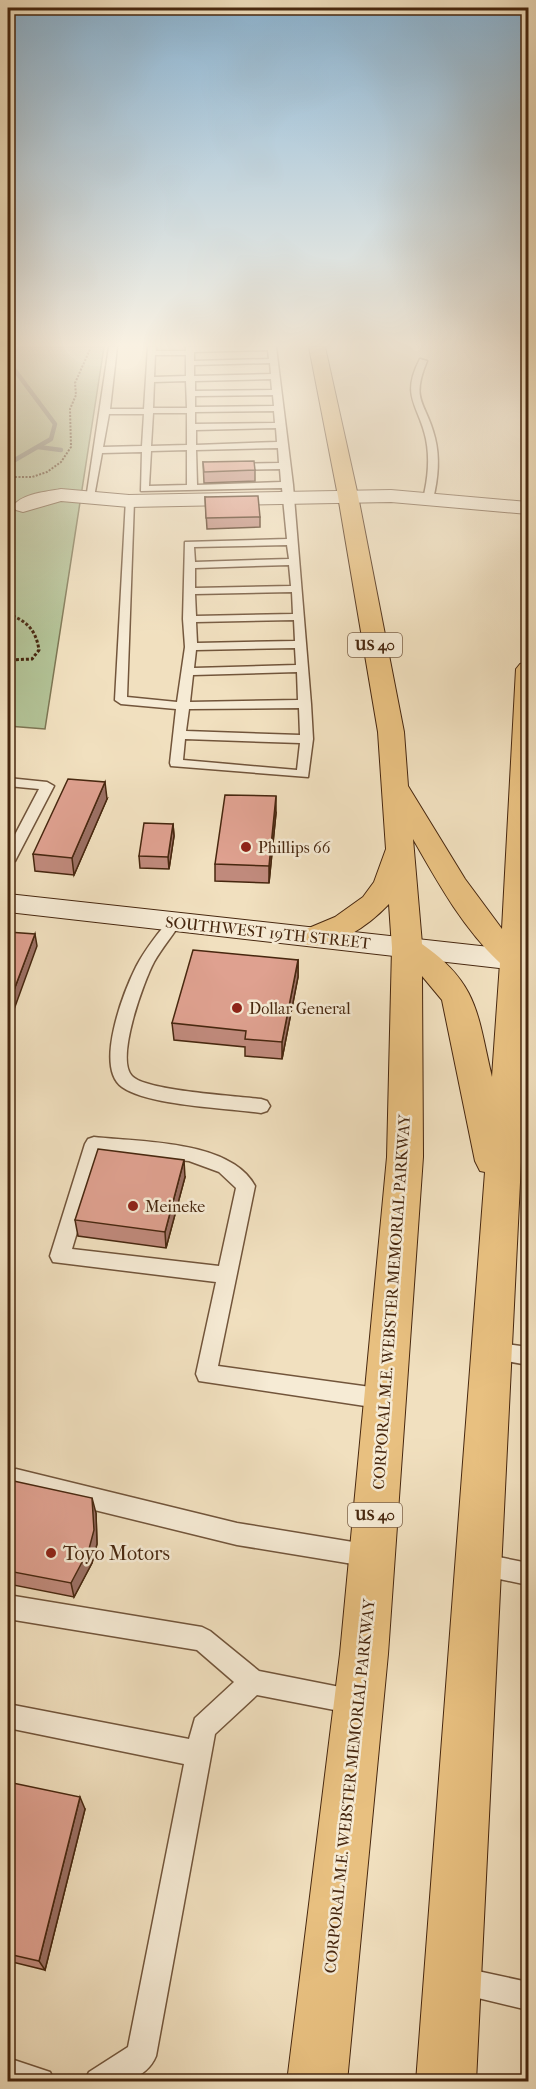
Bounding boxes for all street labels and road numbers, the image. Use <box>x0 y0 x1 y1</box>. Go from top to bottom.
road number: US 40 <box>348 633 402 657</box>
street label: SOUTHWEST 19TH STREET <box>164 912 372 953</box>
street label: CORPORAL M.E. WEBSTER MEMORIAL PARKWAY <box>369 1113 414 1490</box>
road number: US 40 <box>348 1503 402 1527</box>
street label: CORPORAL M.E. WEBSTER MEMORIAL PARKWAY <box>320 1597 379 1974</box>

